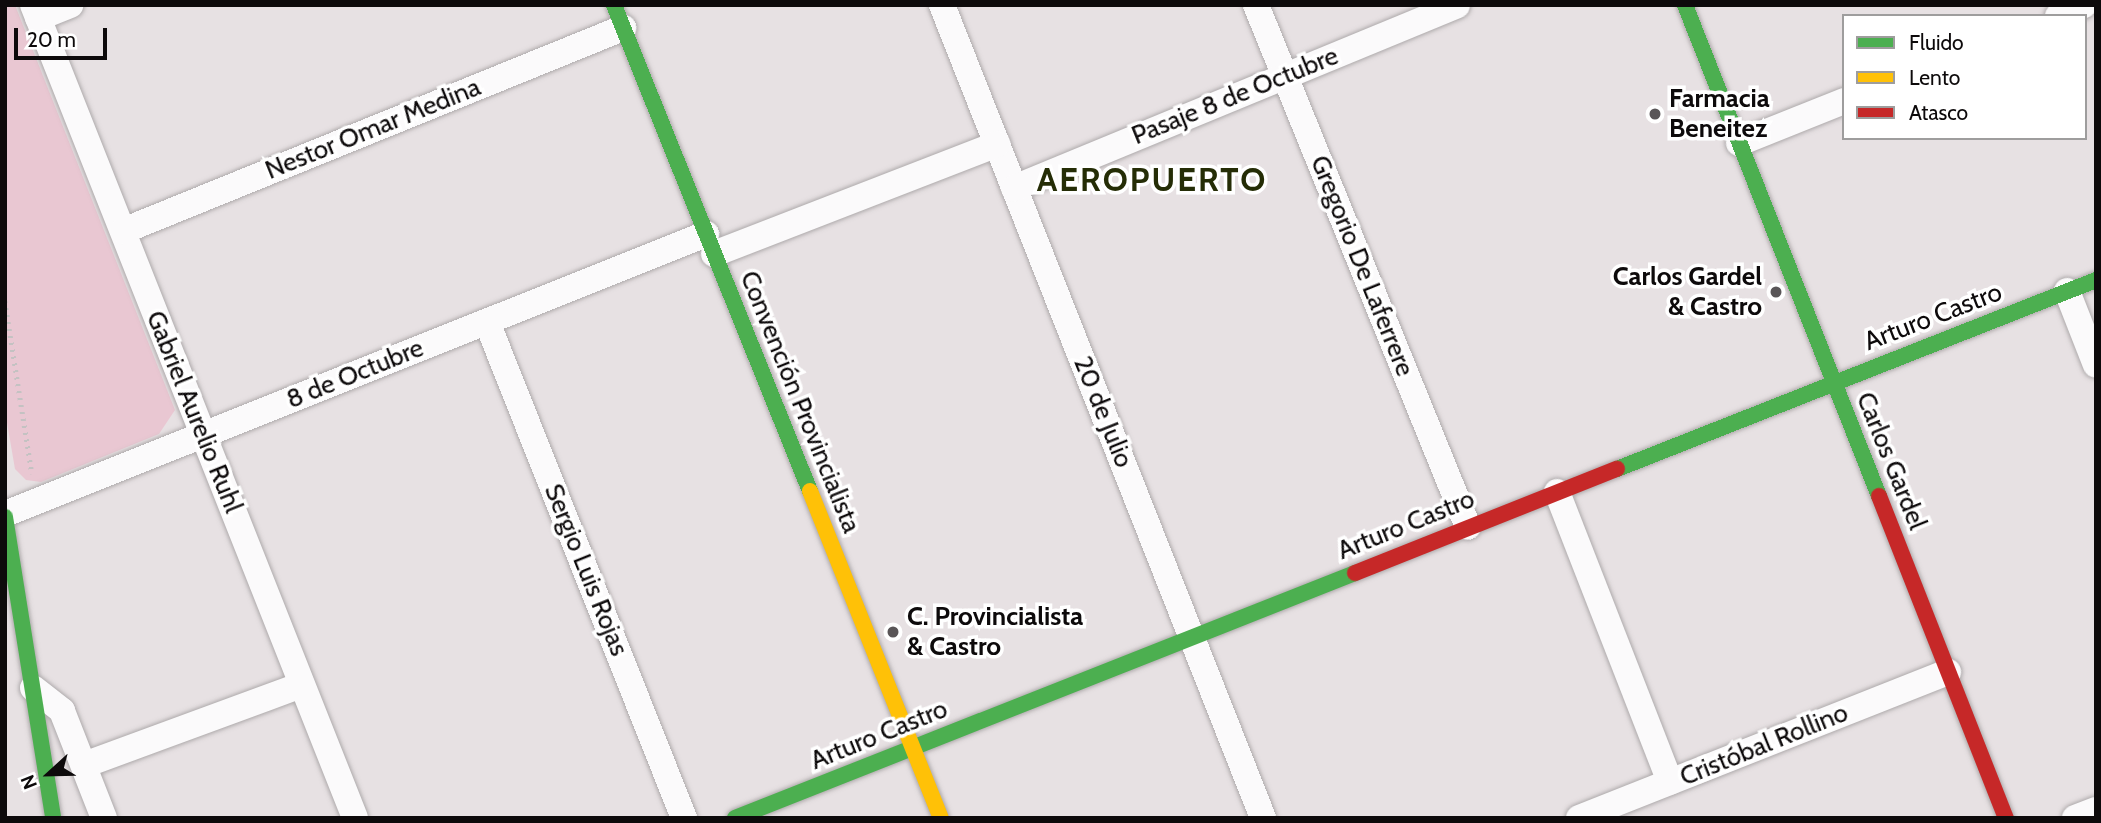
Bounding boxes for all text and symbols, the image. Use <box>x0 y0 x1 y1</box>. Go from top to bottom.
scale bar <box>18 14 110 58</box>
legend <box>1842 14 2087 140</box>
text: 20 m <box>27 27 76 52</box>
text: Fluido <box>1909 30 1964 55</box>
street label: Pasaje 8 de Octubre <box>1127 40 1343 152</box>
text: Lento <box>1909 65 1960 90</box>
street label: Nestor Omar Medina <box>261 72 485 186</box>
place label: Farmacia Beneitez <box>1669 83 1770 144</box>
text: Atasco <box>1909 100 1968 125</box>
marker: Farmacia Beneitez <box>1647 106 1663 122</box>
street label: Gregorio De Laferrere <box>1303 151 1421 381</box>
district label: AEROPUERTO <box>1038 160 1266 200</box>
place label: Carlos Gardel & Castro <box>1613 261 1762 322</box>
street label: Convención Provincialista <box>733 267 867 537</box>
street label: Arturo Castro <box>1860 276 2006 358</box>
marker: Carlos Gardel & Castro <box>1768 284 1784 300</box>
street label: Gabriel Aurelio Ruhl <box>139 307 249 517</box>
street label: 8 de Octubre <box>282 332 428 416</box>
street label: 20 de Julio <box>1067 352 1139 472</box>
street label: Carlos Gardel <box>1849 388 1933 534</box>
street label: Sergio Luis Rojas <box>537 480 635 660</box>
street label: Arturo Castro <box>1333 483 1479 567</box>
place label: C. Provincialista & Castro <box>907 601 1083 662</box>
marker: C. Provincialista & Castro <box>885 624 901 640</box>
street label: Arturo Castro <box>806 693 952 777</box>
street label: Cristóbal Rollino <box>1676 697 1852 793</box>
north arrow <box>14 739 84 809</box>
text: N <box>16 772 42 793</box>

